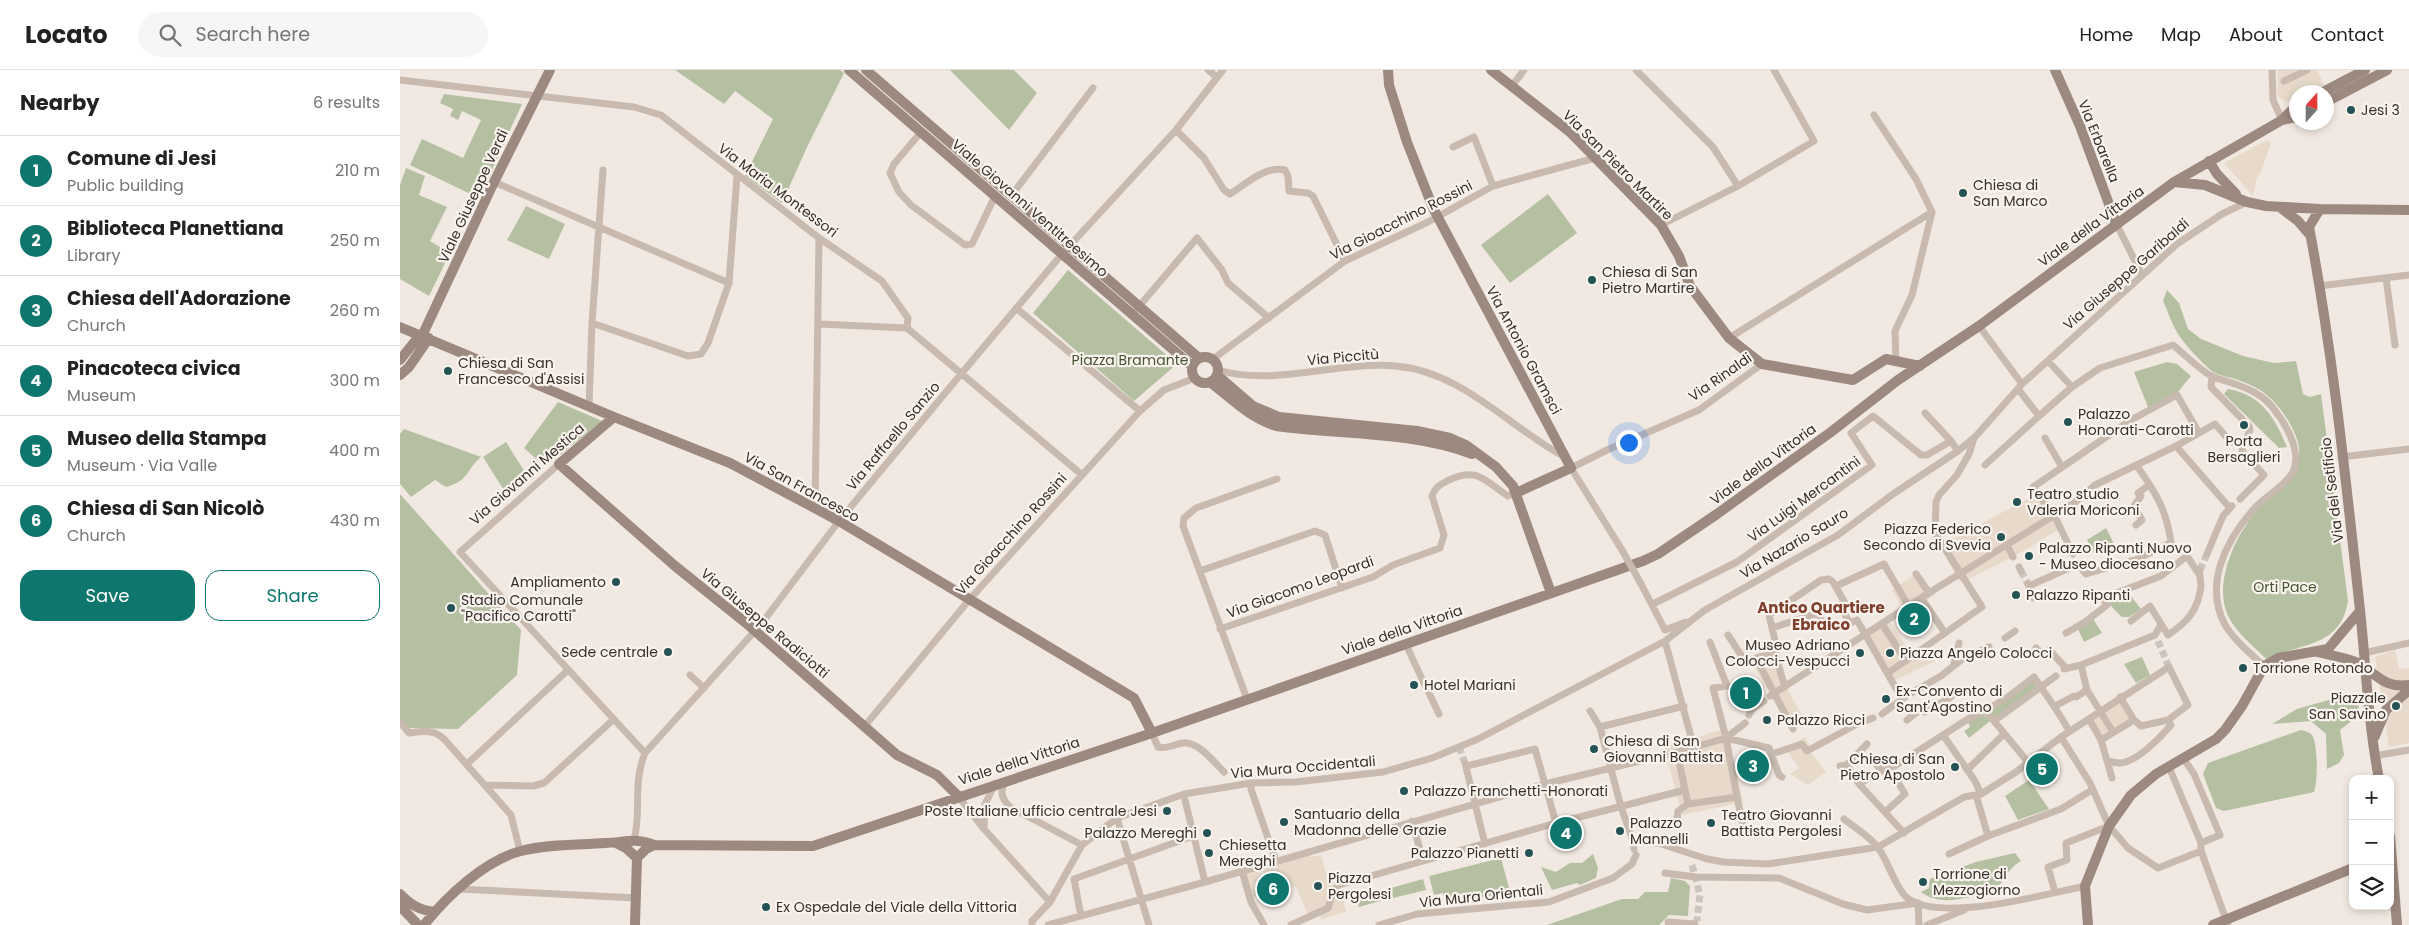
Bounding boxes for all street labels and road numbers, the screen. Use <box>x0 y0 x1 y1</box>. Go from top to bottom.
street label: Via Erbarella <box>2073 97 2125 185</box>
street label: Via San Pietro Martire <box>1558 105 1678 225</box>
street label: Viale Giuseppe Verdi <box>433 126 513 266</box>
street label: Viale Giovanni Ventitreesimo <box>947 134 1113 282</box>
street label: Via Maria Montessori <box>714 138 842 242</box>
street label: Via Gioacchino Rossini <box>1326 175 1476 265</box>
street label: Viale della Vittoria <box>2034 181 2148 271</box>
street label: Via Giuseppe Garibaldi <box>2059 214 2193 334</box>
street label: Via Antonio Gramsci <box>1482 282 1566 418</box>
street label: Via Piccitù <box>1306 344 1380 370</box>
street label: Via Rinaldi <box>1684 348 1756 406</box>
street label: Via Raffaello Sanzio <box>841 377 945 495</box>
street label: Via Giovanni Mestica <box>465 418 589 530</box>
street label: Viale della Vittoria <box>1706 419 1820 509</box>
street label: Via del Setificio <box>2316 436 2348 544</box>
street label: Via San Francesco <box>741 447 863 527</box>
street label: Via Luigi Mercantini <box>1744 451 1864 547</box>
street label: Via Gioacchino Rossini <box>951 469 1071 599</box>
street label: Via Nazario Sauro <box>1736 503 1852 583</box>
street label: Via Giacomo Leopardi <box>1224 551 1376 623</box>
street label: Via Giuseppe Radiciotti <box>696 563 834 683</box>
street label: Viale della Vittoria <box>1339 600 1465 660</box>
street label: Viale della Vittoria <box>956 732 1082 790</box>
street label: Via Mura Occidentali <box>1230 751 1376 783</box>
street label: Via Mura Orientali <box>1418 880 1544 912</box>

